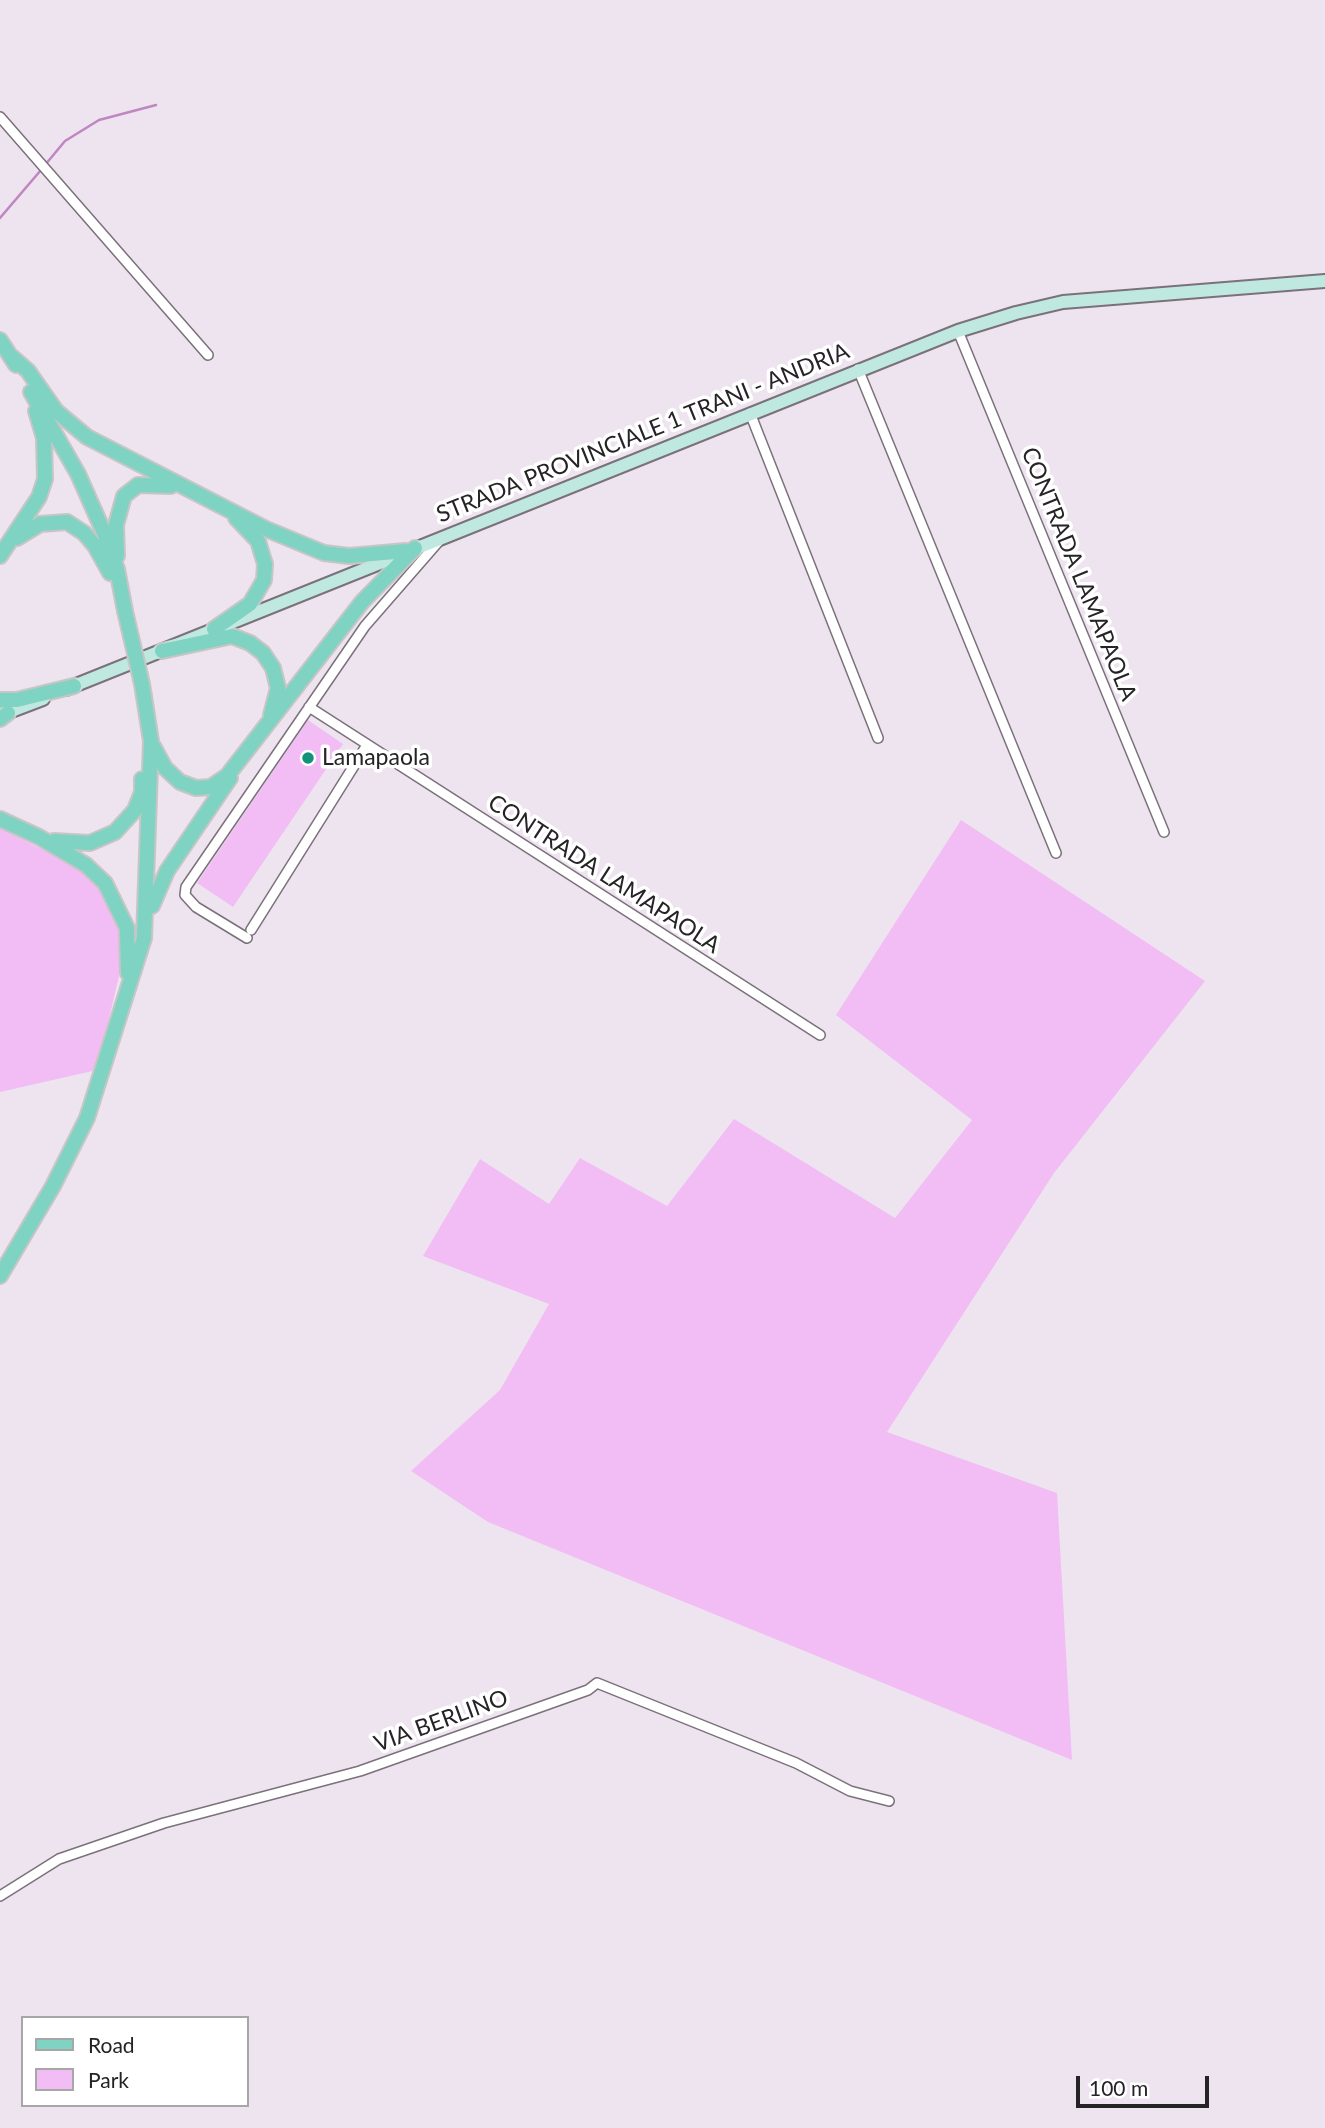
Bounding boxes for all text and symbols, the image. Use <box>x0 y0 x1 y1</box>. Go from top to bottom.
street label: STRADA PROVINCIALE 1 TRANI - ANDRIA <box>433 337 853 529</box>
street label: CONTRADA LAMAPAOLA <box>1015 443 1143 705</box>
place label: Lamapaola <box>322 744 430 772</box>
marker: Lamapaola <box>300 750 316 766</box>
street label: CONTRADA LAMAPAOLA <box>483 789 725 959</box>
street label: VIA BERLINO <box>370 1684 512 1758</box>
legend <box>21 2016 248 2107</box>
text: Road <box>88 2032 135 2057</box>
scale bar <box>1080 2062 1213 2106</box>
text: Park <box>88 2067 129 2092</box>
text: 100 m <box>1089 2075 1148 2100</box>

